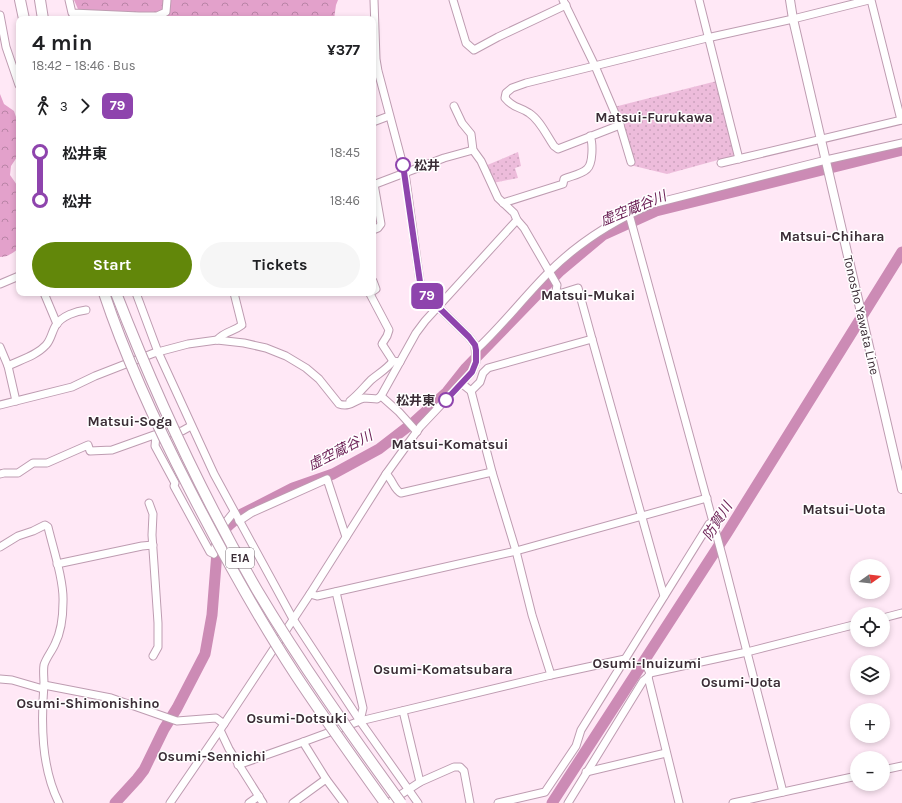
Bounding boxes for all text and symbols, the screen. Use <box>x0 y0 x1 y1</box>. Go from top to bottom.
text: 4 min <box>32 30 92 56</box>
text: ¥377 <box>327 41 360 59</box>
text: 18:42 – 18:46 · Bus <box>32 58 136 73</box>
icon: walk <box>32 95 54 117</box>
icon: forward <box>74 95 96 117</box>
text: 79 <box>110 97 125 114</box>
text: 3 <box>60 99 68 114</box>
district label: Matsui-Furukawa <box>595 109 713 126</box>
text: 松井東 <box>62 145 107 163</box>
text: 18:45 <box>330 145 360 160</box>
marker: 松井 <box>395 157 411 173</box>
place label: 松井 <box>414 158 440 173</box>
water label: 虚空蔵谷川 <box>598 187 671 229</box>
text: 松井 <box>62 193 92 211</box>
text: 18:46 <box>330 193 360 208</box>
district label: Matsui-Chihara <box>780 228 884 245</box>
button: Start <box>32 242 192 288</box>
button: Tickets <box>200 242 360 288</box>
street label: Tonosho Yawata Line <box>840 254 883 377</box>
line badge: 79 <box>409 283 445 309</box>
text: 79 <box>419 287 435 304</box>
district label: Matsui-Mukai <box>541 287 635 304</box>
marker: 松井東 <box>438 392 454 408</box>
place label: 松井東 <box>396 393 435 408</box>
district label: Matsui-Soga <box>87 413 173 430</box>
water label: 虚空蔵谷川 <box>305 426 377 474</box>
district label: Matsui-Komatsui <box>392 436 508 453</box>
water label: 防賀川 <box>699 497 737 544</box>
district label: Matsui-Uota <box>802 501 886 518</box>
road number: E1A <box>226 548 254 568</box>
north arrow <box>850 559 890 599</box>
map controls <box>850 559 890 791</box>
button: locate <box>850 607 890 647</box>
district label: Osumi-Inuizumi <box>593 655 701 672</box>
button: layers <box>850 655 890 695</box>
district label: Osumi-Komatsubara <box>373 661 513 678</box>
district label: Osumi-Uota <box>701 674 781 691</box>
district label: Osumi-Shimonishino <box>17 695 160 712</box>
button: + <box>850 703 890 743</box>
district label: Osumi-Dotsuki <box>247 710 347 727</box>
district label: Osumi-Sennichi <box>158 748 266 765</box>
button: − <box>850 751 890 791</box>

